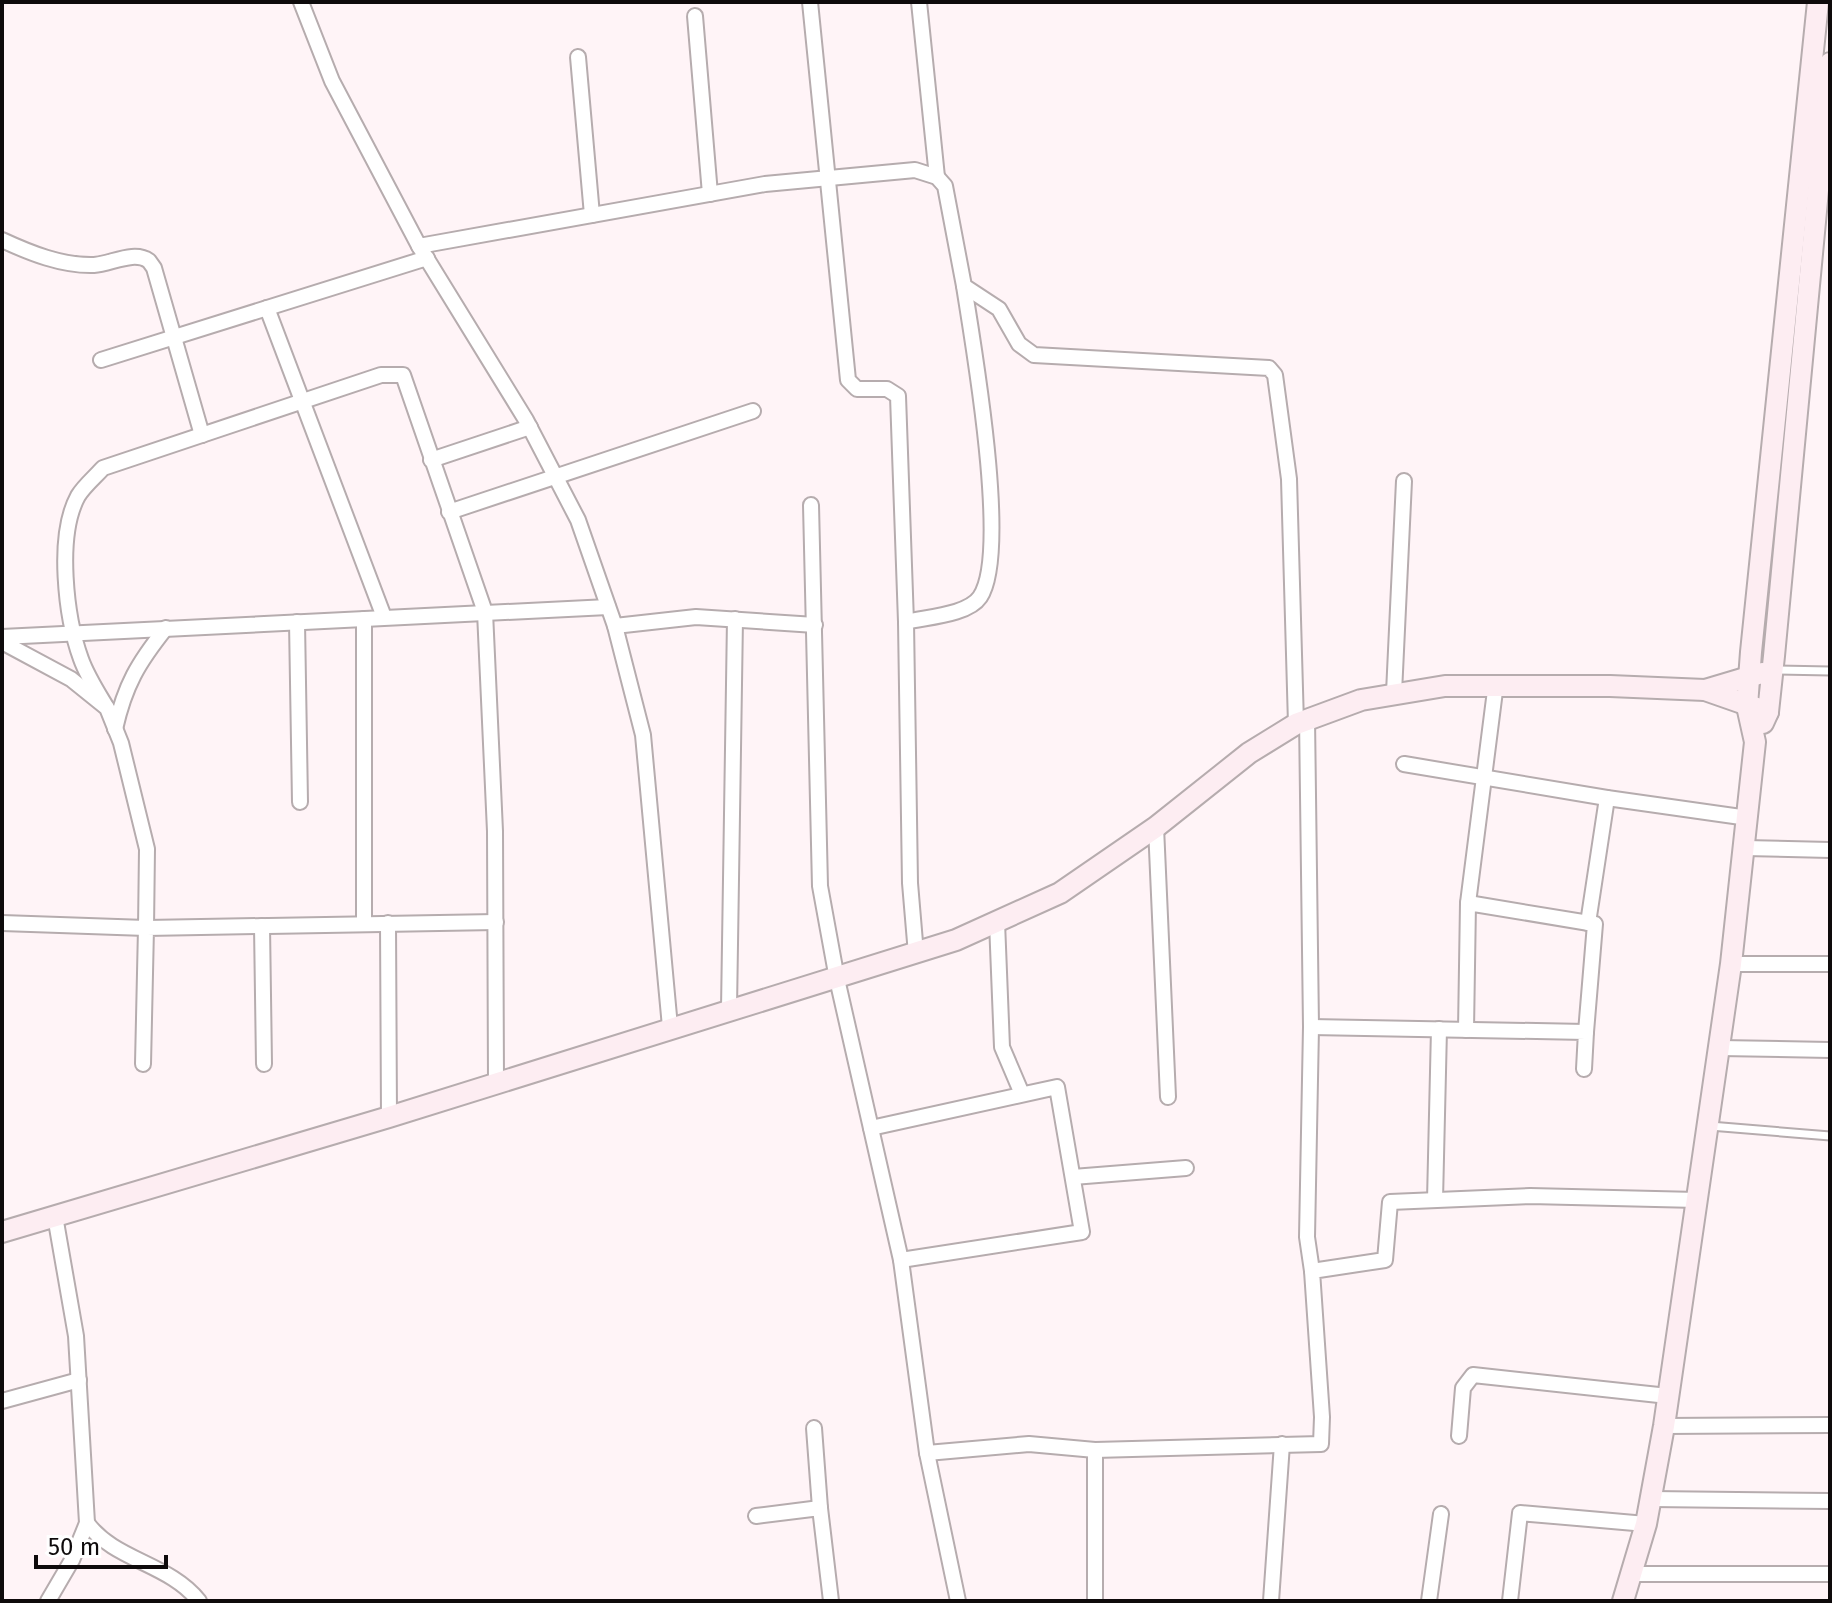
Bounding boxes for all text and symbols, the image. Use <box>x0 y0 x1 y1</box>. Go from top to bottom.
scale bar <box>36 1519 166 1569</box>
text: 50 m <box>48 1533 100 1561</box>

